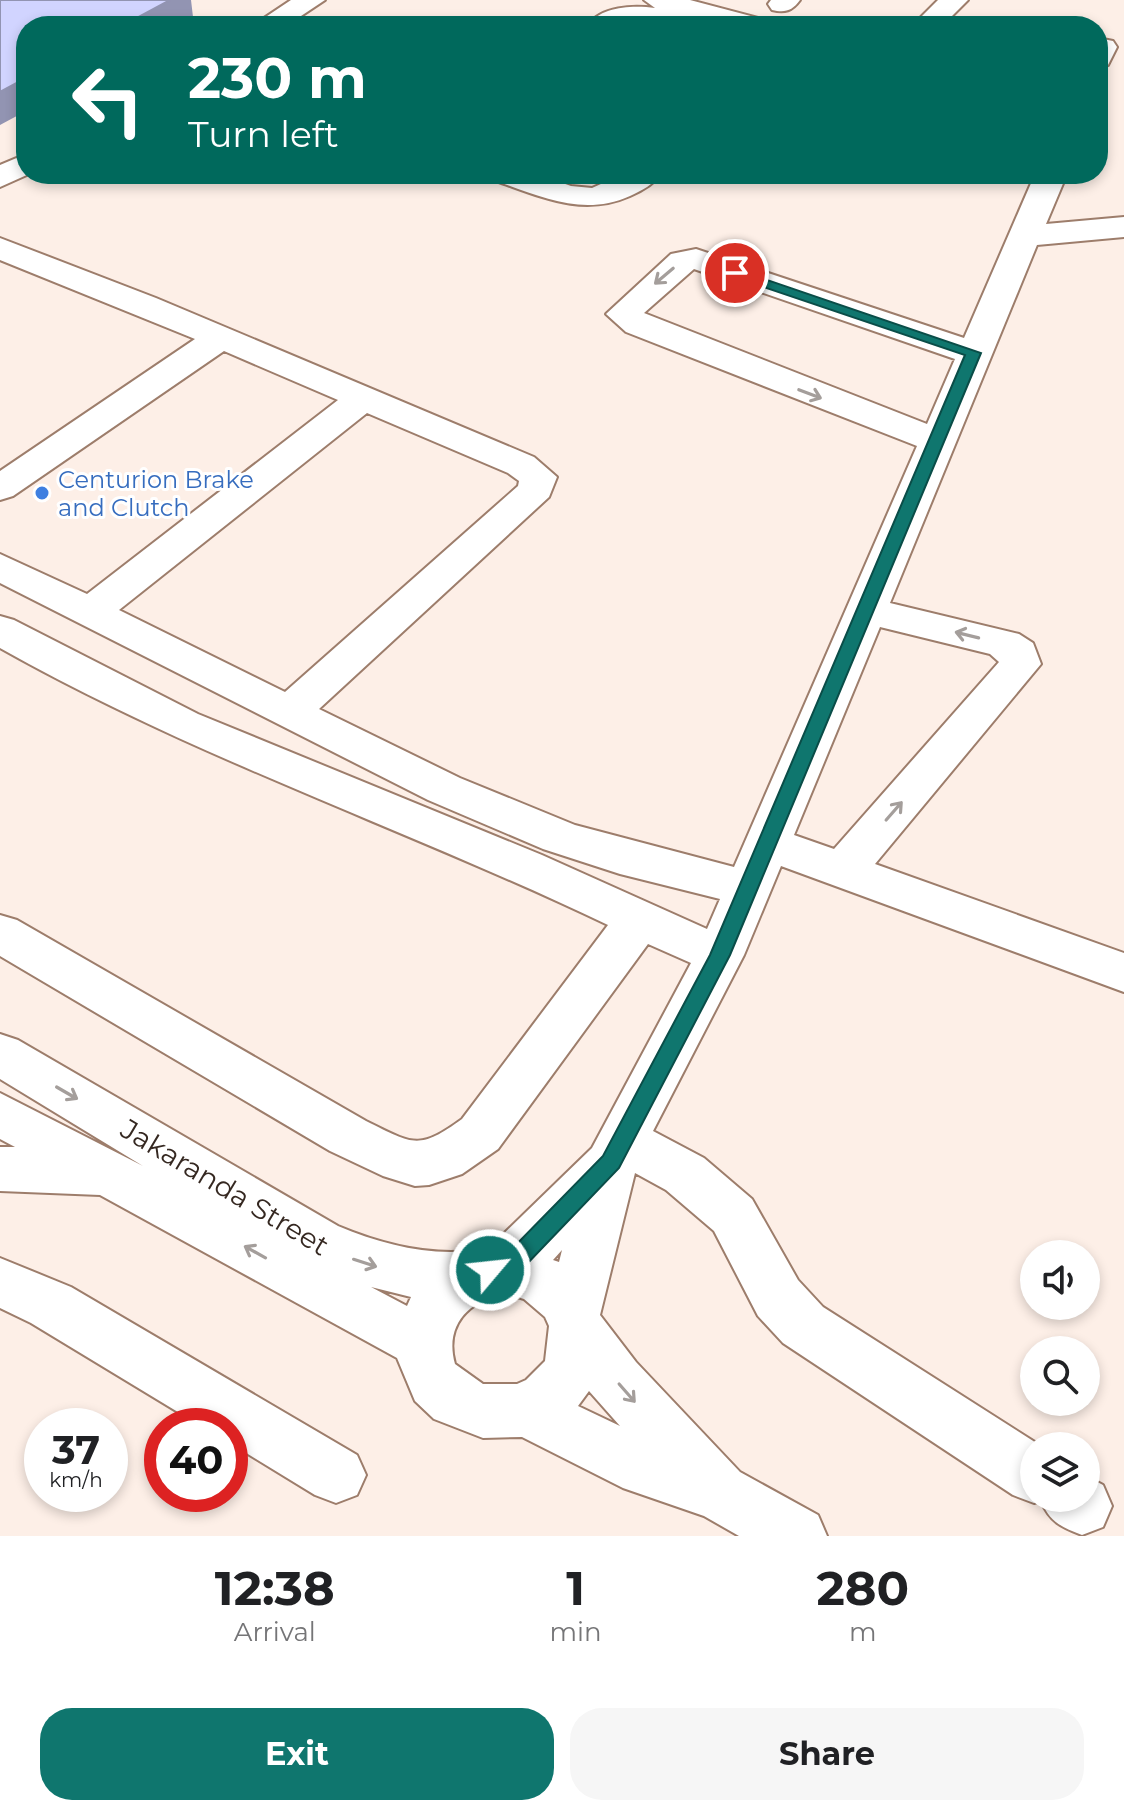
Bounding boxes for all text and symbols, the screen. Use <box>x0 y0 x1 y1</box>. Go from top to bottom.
text: 230 m <box>188 44 367 112</box>
icon: left <box>56 48 160 152</box>
text: Turn left <box>188 112 339 156</box>
pin <box>701 239 769 307</box>
icon: arrive <box>713 251 757 295</box>
one-way arrow <box>655 267 675 285</box>
one-way arrow <box>797 388 822 402</box>
place label: Centurion Brake and Clutch <box>58 465 254 522</box>
marker: Centurion Brake and Clutch <box>33 484 51 502</box>
one-way arrow <box>955 627 980 642</box>
one-way arrow <box>885 801 903 822</box>
one-way arrow <box>55 1085 78 1101</box>
street label: Jakaranda Street <box>114 1111 335 1262</box>
position arrow <box>448 1228 532 1312</box>
map controls <box>1020 1240 1100 1512</box>
button: sound <box>1020 1240 1100 1320</box>
one-way arrow <box>244 1244 268 1260</box>
one-way arrow <box>353 1257 378 1272</box>
button: search <box>1020 1336 1100 1416</box>
one-way arrow <box>618 1382 636 1402</box>
speed limit sign: 40 <box>144 1408 248 1512</box>
text: 37 <box>52 1425 100 1474</box>
button: layers <box>1020 1432 1100 1512</box>
text: km/h <box>49 1468 103 1492</box>
text: 12:38 <box>215 1559 335 1617</box>
text: 1 <box>566 1559 585 1617</box>
text: 280 <box>817 1559 909 1617</box>
text: Arrival <box>234 1616 316 1648</box>
text: min <box>550 1616 602 1648</box>
text: m <box>849 1616 877 1648</box>
button: Exit <box>40 1708 554 1800</box>
button: Share <box>570 1708 1084 1800</box>

